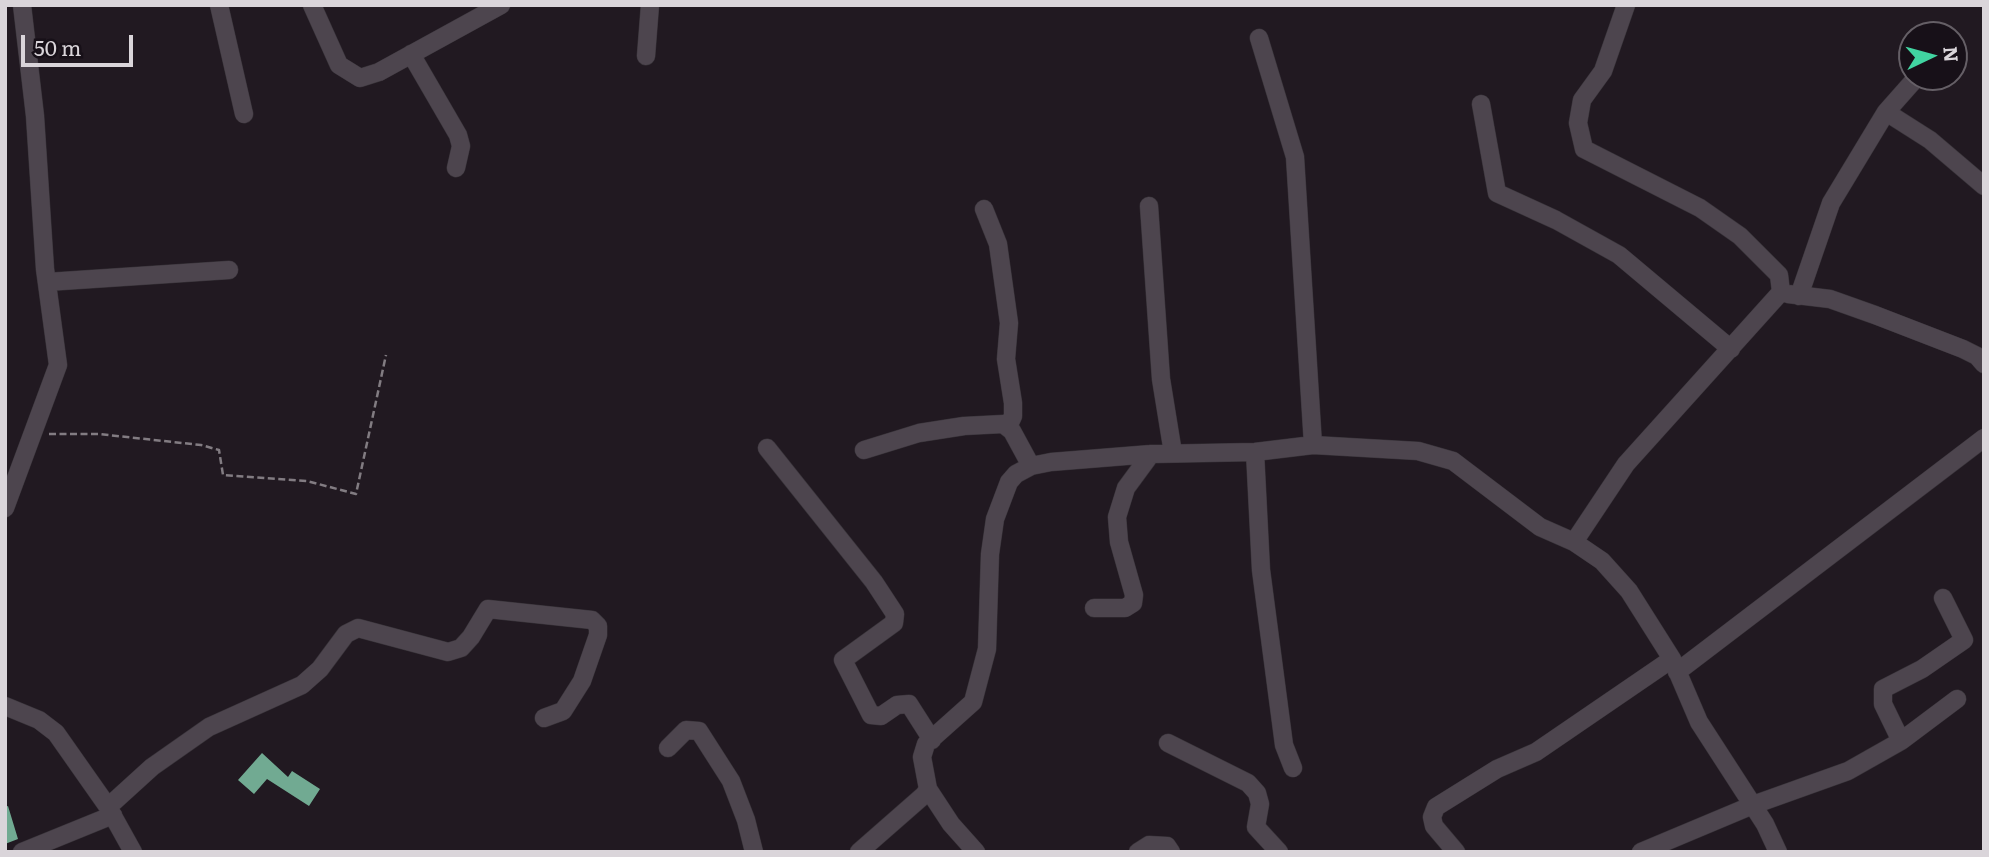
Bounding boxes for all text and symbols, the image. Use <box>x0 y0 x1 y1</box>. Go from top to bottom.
scale bar <box>24 21 136 65</box>
north arrow <box>1898 21 1968 91</box>
text: 50 m <box>34 31 81 62</box>
text: N <box>1937 45 1967 64</box>

